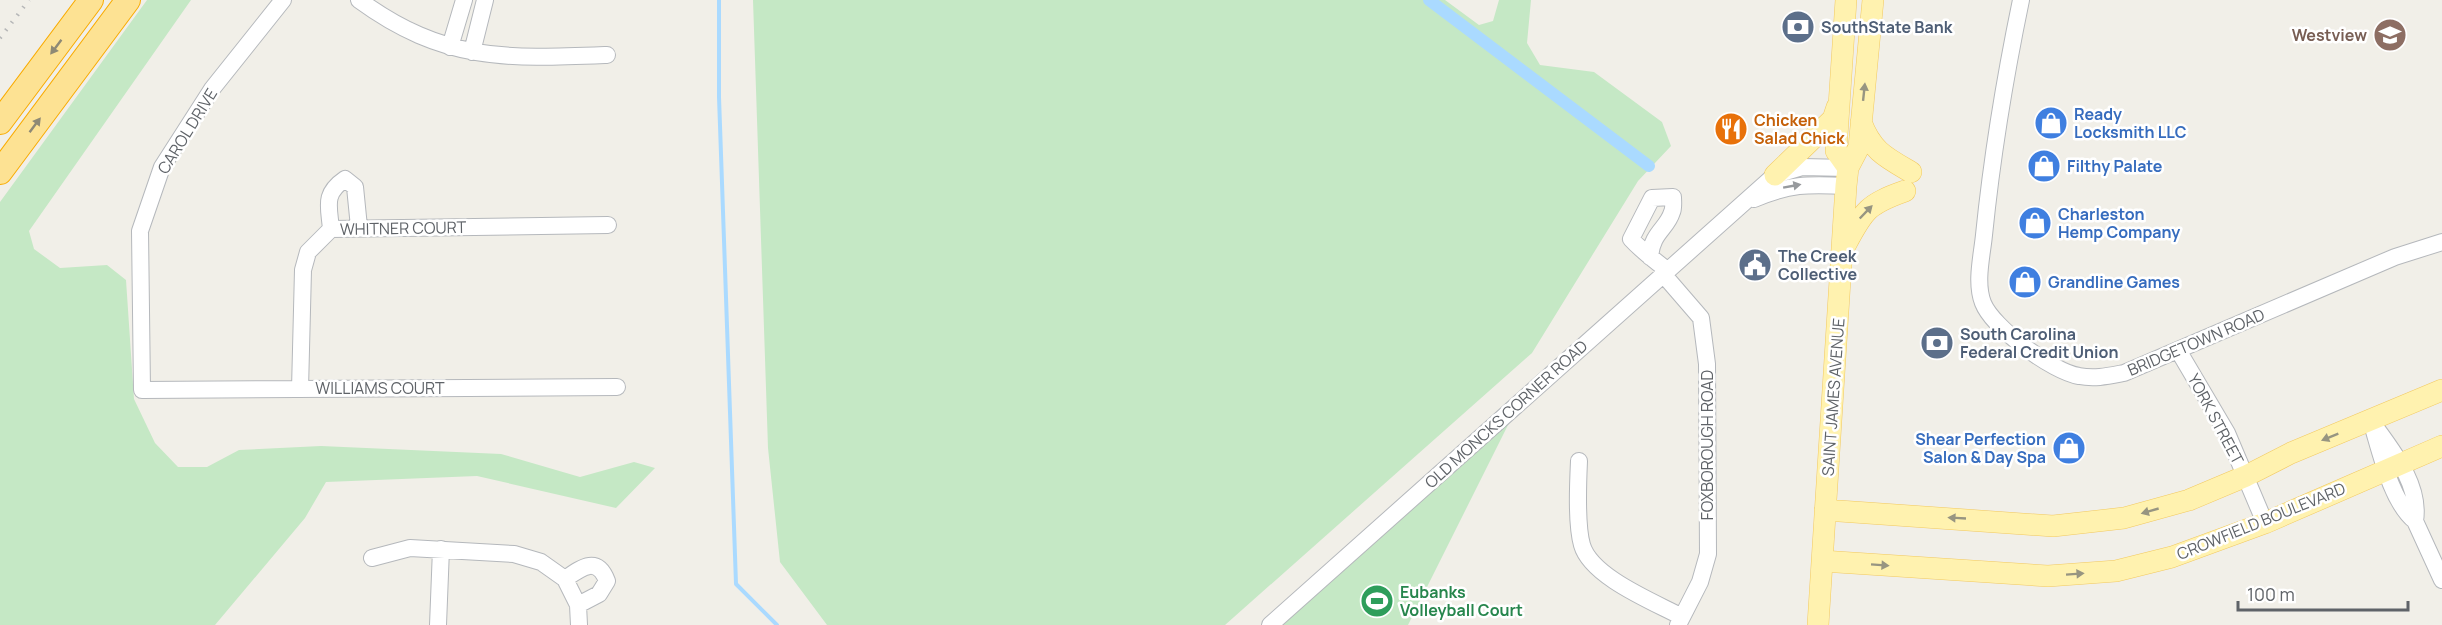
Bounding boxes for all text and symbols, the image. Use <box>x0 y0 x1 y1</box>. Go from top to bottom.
bank icon: SouthState Bank <box>1780 9 1816 45</box>
place label: SouthState Bank <box>1821 16 1953 38</box>
school or university icon: Westview <box>2372 17 2408 53</box>
place label: Westview <box>2292 24 2367 46</box>
one-way arrow <box>50 39 62 55</box>
one-way arrow <box>1859 82 1869 101</box>
street label: CAROL DRIVE <box>152 84 222 178</box>
place label: Ready Locksmith LLC <box>2074 103 2187 143</box>
shop icon: Ready Locksmith LLC <box>2033 105 2069 141</box>
place label: Chicken Salad Chick <box>1754 109 1845 149</box>
restaurant icon: Chicken Salad Chick <box>1713 111 1749 147</box>
one-way arrow <box>29 117 41 133</box>
shop icon: Filthy Palate <box>2026 148 2062 184</box>
place label: Filthy Palate <box>2067 155 2163 177</box>
one-way arrow <box>1783 181 1802 190</box>
place label: Charleston Hemp Company <box>2058 203 2180 243</box>
shop icon: Charleston Hemp Company <box>2017 205 2053 241</box>
one-way arrow <box>1859 206 1873 220</box>
street label: WHITNER COURT <box>340 216 467 240</box>
place label: The Creek Collective <box>1778 245 1857 285</box>
public building icon: The Creek Collective <box>1737 247 1773 283</box>
shop icon: Grandline Games <box>2007 264 2043 300</box>
place label: Grandline Games <box>2048 271 2180 293</box>
street label: BRIDGETOWN ROAD <box>2124 303 2268 381</box>
street label: SAINT JAMES AVENUE <box>1816 317 1850 477</box>
place label: South Carolina Federal Credit Union <box>1960 323 2118 363</box>
bank icon: South Carolina Federal Credit Union <box>1919 325 1955 361</box>
street label: OLD MONCKS CORNER ROAD <box>1420 335 1592 493</box>
street label: FOXBOROUGH ROAD <box>1696 370 1718 520</box>
street label: YORK STREET <box>2183 370 2249 469</box>
street label: WILLIAMS COURT <box>315 377 445 399</box>
place label: Shear Perfection Salon & Day Spa <box>1915 428 2046 468</box>
shop icon: Shear Perfection Salon & Day Spa <box>2051 430 2087 466</box>
one-way arrow <box>2321 433 2339 442</box>
street label: CROWFIELD BOULEVARD <box>2173 477 2349 565</box>
one-way arrow <box>2141 507 2159 516</box>
one-way arrow <box>1947 513 1966 523</box>
one-way arrow <box>1871 560 1890 569</box>
one-way arrow <box>2065 570 2084 579</box>
scale bar <box>2238 574 2408 612</box>
place label: Eubanks Volleyball Court <box>1400 581 1523 621</box>
text: 100 m <box>2247 582 2295 606</box>
sports icon: Eubanks Volleyball Court <box>1359 583 1395 619</box>

